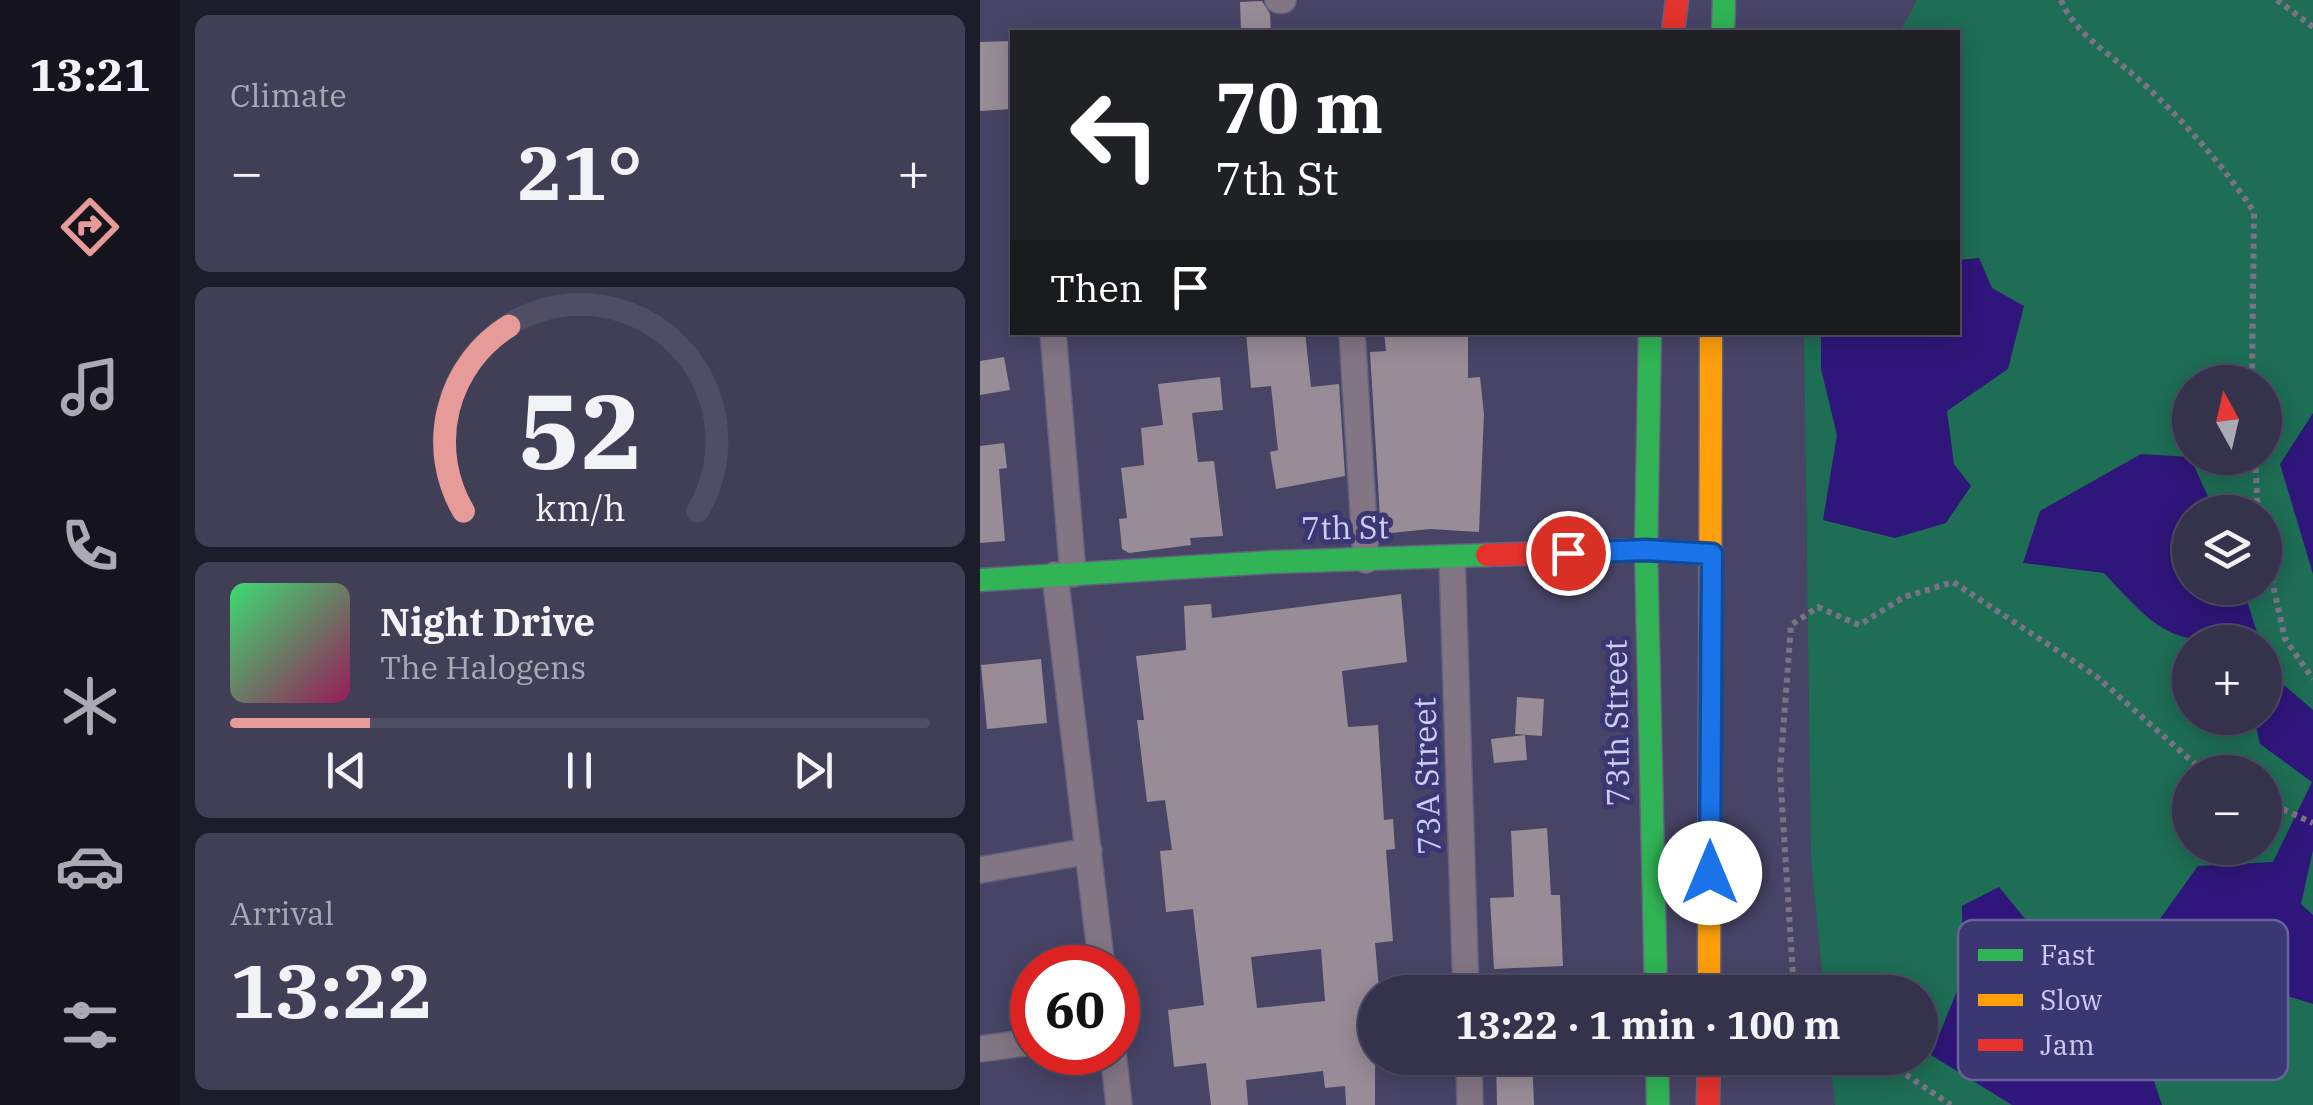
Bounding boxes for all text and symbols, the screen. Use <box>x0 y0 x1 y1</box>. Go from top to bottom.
text: 13:21 <box>29 45 151 103</box>
text: 70 m <box>1215 61 1383 152</box>
icon: left <box>1050 70 1180 200</box>
text: Climate <box>230 74 347 116</box>
text: 21° <box>517 123 643 221</box>
text: − <box>230 136 263 207</box>
text: + <box>897 136 930 207</box>
text: 7th St <box>1215 149 1339 207</box>
icon: directions <box>55 192 125 262</box>
icon: arrive <box>1163 260 1218 315</box>
text: Then <box>1050 263 1143 312</box>
icon: music <box>55 352 125 422</box>
text: 52 <box>518 362 642 498</box>
north arrow <box>2172 365 2282 475</box>
map controls <box>2172 365 2282 865</box>
text: km/h <box>535 484 625 531</box>
button: layers <box>2172 495 2282 605</box>
street label: 7th St <box>1301 505 1389 549</box>
icon: phone <box>55 511 125 581</box>
pin <box>1526 511 1611 596</box>
icon: arrive <box>1541 526 1596 581</box>
text: Night Drive <box>380 597 595 646</box>
button: + <box>2172 625 2282 735</box>
street label: 73th Street <box>1594 639 1638 807</box>
text: The Halogens <box>380 646 586 688</box>
icon: climate <box>55 671 125 741</box>
street label: 73A Street <box>1402 697 1450 856</box>
icon: previous <box>319 743 374 798</box>
icon: pause <box>552 743 607 798</box>
icon: next <box>786 743 841 798</box>
button: − <box>2172 755 2282 865</box>
position arrow <box>1658 821 1762 925</box>
icon: car <box>55 831 125 901</box>
text: Arrival <box>230 892 334 934</box>
legend <box>1958 920 2288 1080</box>
text: Fast <box>2040 936 2095 973</box>
text: 13:22 <box>230 941 433 1039</box>
speed limit sign: 60 <box>1010 945 1140 1075</box>
text: Slow <box>2040 981 2102 1018</box>
icon: filters <box>55 990 125 1060</box>
text: 13:22 · 1 min · 100 m <box>1455 1000 1841 1049</box>
text: Jam <box>2040 1026 2095 1063</box>

